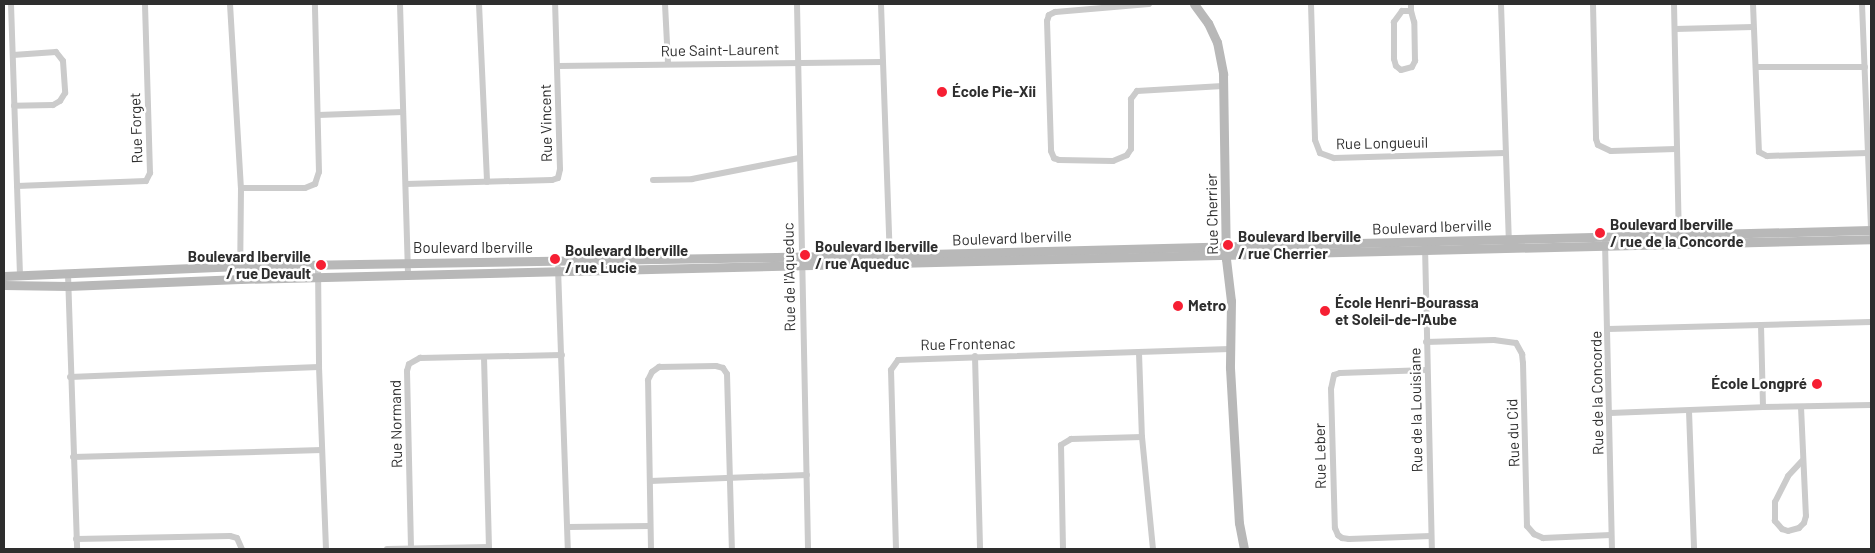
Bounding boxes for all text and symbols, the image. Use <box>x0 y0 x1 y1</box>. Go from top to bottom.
street label: Rue Saint-Laurent <box>660 40 780 60</box>
place label: École Pie-Xii <box>952 83 1036 101</box>
street label: Rue Vincent <box>536 84 556 162</box>
marker: École Pie-Xii <box>936 86 948 98</box>
street label: Rue Forget <box>126 92 146 164</box>
street label: Rue Longueuil <box>1336 133 1428 153</box>
street label: Rue Cherrier <box>1202 173 1222 255</box>
place label: Boulevard Iberville / rue de la Concorde <box>1610 215 1744 250</box>
street label: Boulevard Iberville <box>1372 216 1492 238</box>
street label: Rue de l'Aqueduc <box>779 222 799 332</box>
street label: Boulevard Iberville <box>952 227 1072 249</box>
place label: Boulevard Iberville / rue Cherrier <box>1238 227 1361 262</box>
marker: Boulevard Iberville / rue de la Concorde <box>1594 227 1606 239</box>
place label: Boulevard Iberville / rue Aqueduc <box>815 237 938 272</box>
street label: Boulevard Iberville <box>413 239 533 257</box>
marker: Boulevard Iberville / rue Cherrier <box>1222 239 1234 251</box>
place label: Boulevard Iberville / rue Lucie <box>565 241 688 276</box>
place label: Boulevard Iberville / rue Devault <box>188 247 311 282</box>
marker: Boulevard Iberville / rue Aqueduc <box>799 249 811 261</box>
marker: Boulevard Iberville / rue Lucie <box>549 253 561 265</box>
marker: Boulevard Iberville / rue Devault <box>315 259 327 271</box>
place label: École Henri-Bourassa et Soleil-de-l'Aube <box>1335 293 1479 328</box>
place label: Metro <box>1188 297 1226 315</box>
marker: Metro <box>1172 300 1184 312</box>
marker: École Henri-Bourassa et Soleil-de-l'Aube <box>1319 305 1331 317</box>
street label: Rue de la Concorde <box>1587 331 1607 455</box>
street label: Rue Frontenac <box>920 334 1016 354</box>
street label: Rue de la Louisiane <box>1406 347 1426 473</box>
place label: École Longpré <box>1711 375 1807 393</box>
marker: École Longpré <box>1811 378 1823 390</box>
street label: Rue Normand <box>386 380 406 468</box>
street label: Rue du Cid <box>1503 398 1523 468</box>
street label: Rue Leber <box>1310 423 1330 489</box>

